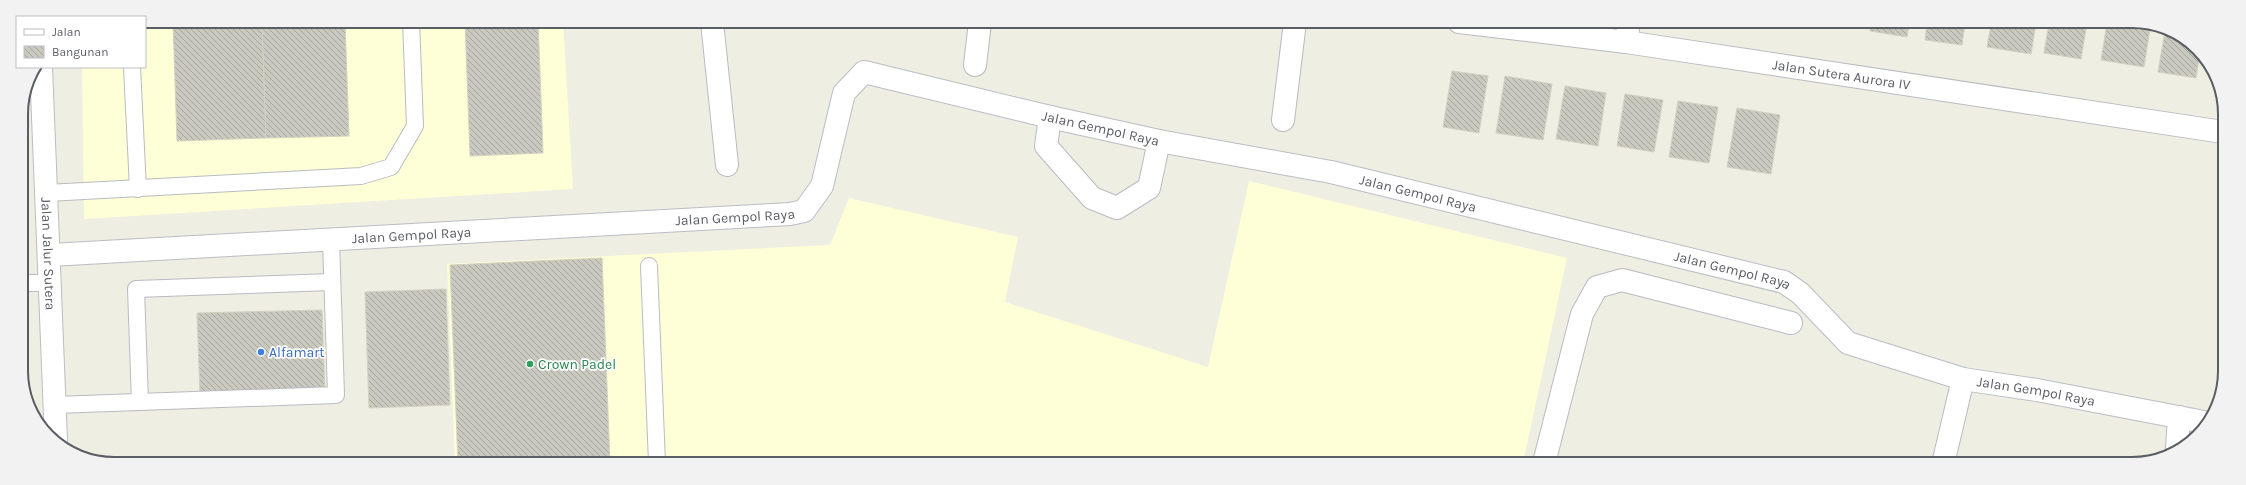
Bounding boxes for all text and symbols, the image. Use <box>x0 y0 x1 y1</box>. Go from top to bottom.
legend <box>16 16 146 68</box>
text: Jalan <box>52 25 81 39</box>
text: Bangunan <box>52 45 108 59</box>
street label: Jalan Sutera Aurora IV <box>1771 56 1912 93</box>
street label: Jalan Gempol Raya <box>1040 107 1161 149</box>
street label: Jalan Gempol Raya <box>1358 171 1478 215</box>
street label: Jalan Jalur Sutera <box>38 197 59 311</box>
street label: Jalan Gempol Raya <box>675 205 796 229</box>
street label: Jalan Gempol Raya <box>351 223 472 247</box>
street label: Jalan Gempol Raya <box>1673 247 1795 293</box>
place label: Alfamart <box>269 344 325 361</box>
marker: Alfamart <box>256 347 266 357</box>
place label: Crown Padel <box>538 356 616 373</box>
marker: Crown Padel <box>525 359 535 369</box>
street label: Jalan Gempol Raya <box>1976 373 2097 409</box>

